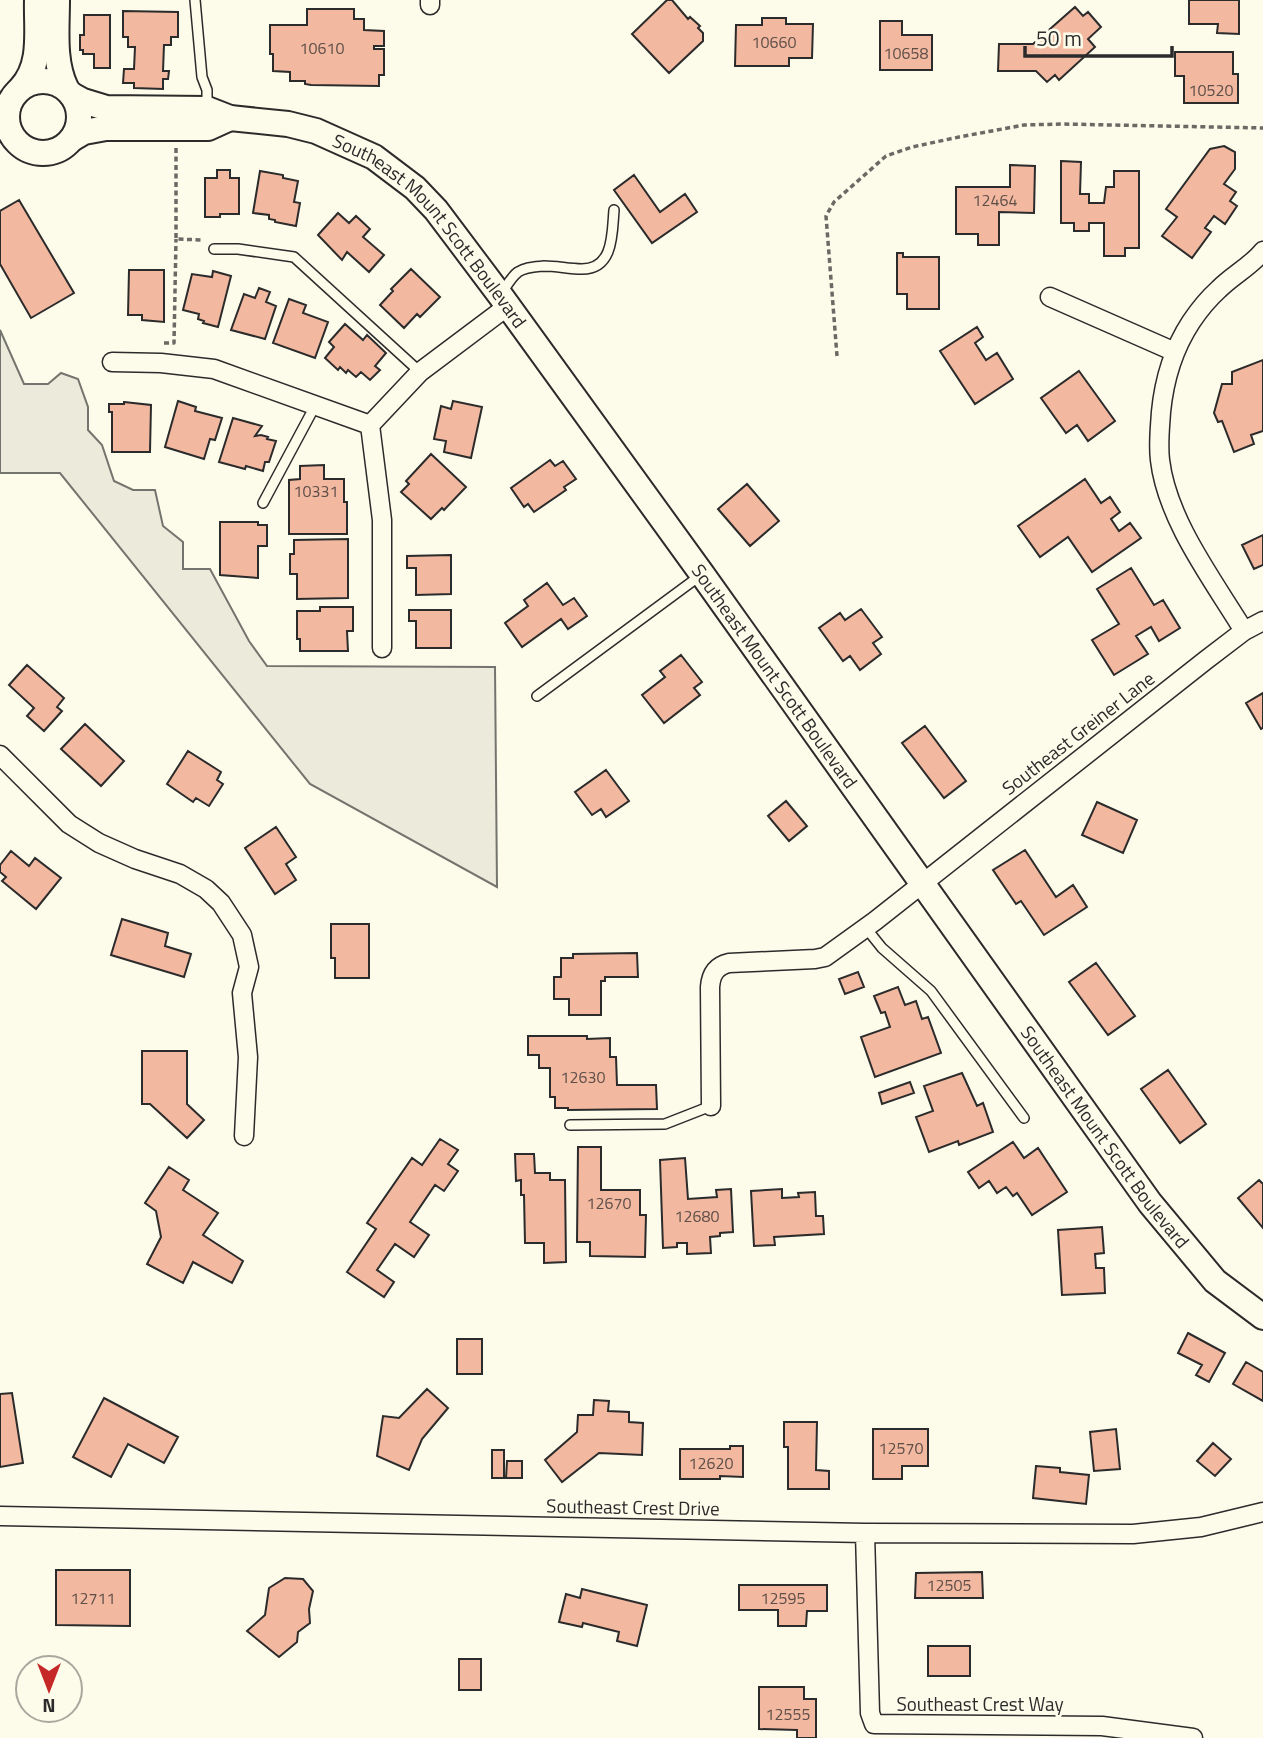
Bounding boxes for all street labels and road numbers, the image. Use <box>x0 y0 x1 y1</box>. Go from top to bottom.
street label: Southeast Mount Scott Boulevard <box>328 125 534 334</box>
street label: Southeast Mount Scott Boulevard <box>685 557 865 794</box>
street label: Southeast Greiner Lane <box>995 664 1160 802</box>
street label: Southeast Mount Scott Boulevard <box>1014 1019 1197 1254</box>
street label: Southeast Crest Drive <box>546 1490 720 1523</box>
street label: Southeast Crest Way <box>896 1689 1064 1718</box>

